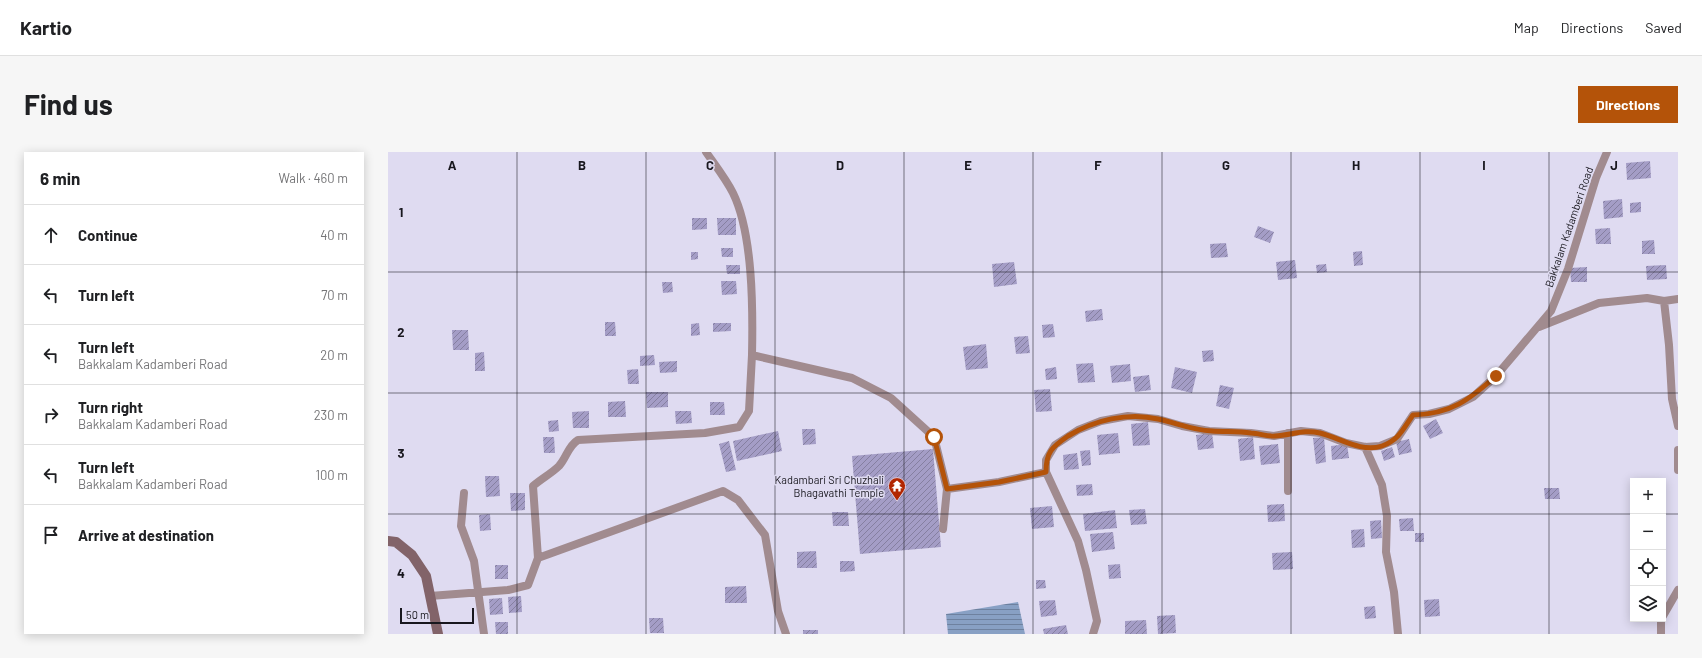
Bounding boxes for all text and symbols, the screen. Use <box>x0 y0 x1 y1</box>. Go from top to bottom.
text: Kartio <box>20 16 72 39</box>
text: Map <box>1514 19 1539 36</box>
text: Directions <box>1561 19 1623 36</box>
text: Saved <box>1645 19 1682 36</box>
button: Directions <box>1578 86 1678 123</box>
text: Find us <box>24 87 113 121</box>
text: A <box>448 157 457 173</box>
text: B <box>578 157 586 173</box>
text: C <box>706 157 714 173</box>
text: D <box>836 157 844 173</box>
text: E <box>964 157 972 173</box>
text: F <box>1094 157 1102 173</box>
text: G <box>1222 157 1230 173</box>
text: H <box>1352 157 1360 173</box>
text: I <box>1482 157 1486 173</box>
text: J <box>1610 157 1618 173</box>
street label: Bakkalam Kadamberi Road <box>1542 165 1595 289</box>
text: 6 min <box>40 168 80 188</box>
text: Walk · 460 m <box>279 170 348 186</box>
text: 1 <box>399 204 403 220</box>
icon: ahead <box>40 224 62 246</box>
text: Continue <box>78 226 138 244</box>
text: 40 m <box>320 227 348 243</box>
icon: left <box>40 284 62 306</box>
text: Turn left <box>78 286 134 304</box>
text: 70 m <box>321 287 348 303</box>
text: 2 <box>397 324 405 340</box>
text: Turn left <box>78 338 134 356</box>
icon: left <box>40 344 62 366</box>
text: 20 m <box>320 347 348 363</box>
text: Bakkalam Kadamberi Road <box>78 356 228 372</box>
route end <box>1487 367 1505 385</box>
text: Turn right <box>78 398 143 416</box>
icon: right <box>40 404 62 426</box>
text: 230 m <box>314 407 348 423</box>
text: Bakkalam Kadamberi Road <box>78 416 228 432</box>
route start <box>925 428 943 446</box>
text: 3 <box>397 445 405 461</box>
text: Turn left <box>78 458 134 476</box>
icon: left <box>40 464 62 486</box>
text: 100 m <box>315 467 348 483</box>
place label: Kadambari Sri Chuzhali Bhagavathi Temple <box>775 473 884 499</box>
text: Bakkalam Kadamberi Road <box>78 476 228 492</box>
temple icon: Kadambari Sri Chuzhali Bhagavathi Temple <box>887 476 907 501</box>
map controls <box>1630 478 1666 622</box>
button: + <box>1630 478 1666 514</box>
button: − <box>1630 514 1666 550</box>
icon: arrive <box>40 524 62 546</box>
text: Arrive at destination <box>78 526 214 544</box>
button: locate <box>1630 550 1666 586</box>
text: 4 <box>397 565 405 581</box>
button: layers <box>1630 586 1666 622</box>
scale bar <box>400 606 474 625</box>
text: 50 m <box>406 608 429 621</box>

